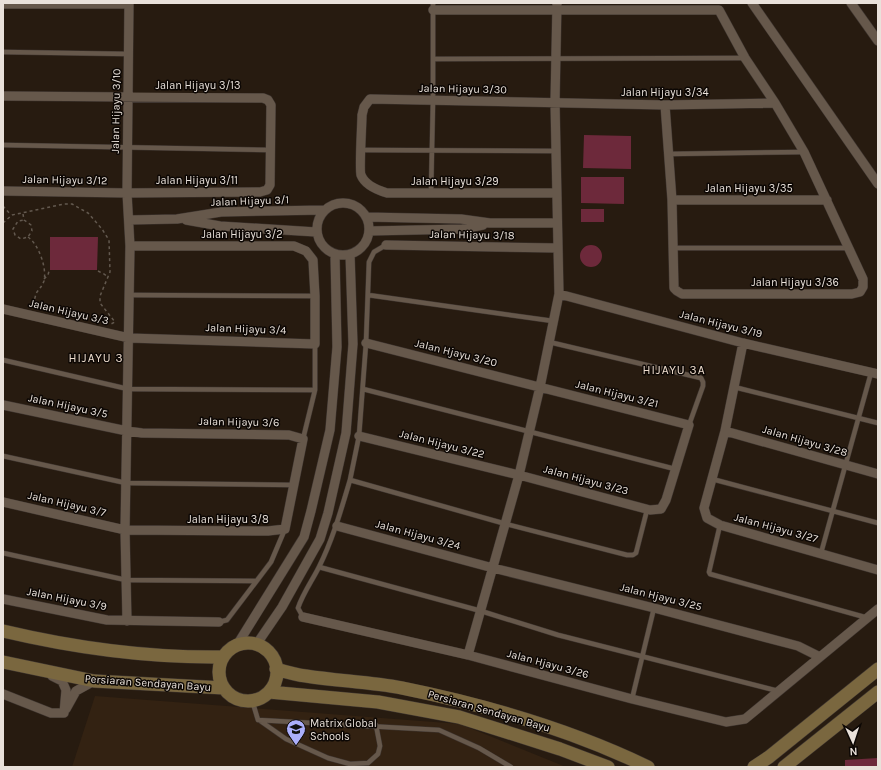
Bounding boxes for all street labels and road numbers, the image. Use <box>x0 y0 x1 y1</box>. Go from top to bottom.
street label: Jalan Hijayu 3/10 <box>109 68 123 154</box>
street label: Jalan Hijayu 3/13 <box>156 79 240 92</box>
street label: Jalan Hijayu 3/30 <box>419 82 507 96</box>
street label: Jalan Hijayu 3/34 <box>621 86 709 99</box>
street label: Jalan Hijayu 3/12 <box>23 173 107 187</box>
street label: Jalan Hijayu 3/11 <box>156 174 238 187</box>
street label: Jalan Hijayu 3/29 <box>411 175 499 188</box>
street label: Jalan Hijayu 3/35 <box>705 182 793 195</box>
street label: Jalan Hijayu 3/1 <box>211 193 289 209</box>
street label: Jalan Hijayu 3/2 <box>201 228 283 241</box>
street label: Jalan Hijayu 3/18 <box>429 228 515 242</box>
street label: Jalan Hijayu 3/36 <box>751 276 839 289</box>
street label: Jalan Hijayu 3/3 <box>28 297 110 327</box>
street label: Jalan Hijayu 3/19 <box>678 307 764 341</box>
street label: Jalan Hijayu 3/4 <box>205 321 287 337</box>
street label: Jalan Hjayu 3/20 <box>414 336 498 370</box>
street label: Jalan Hijayu 3/21 <box>574 377 660 411</box>
street label: Jalan Hijayu 3/5 <box>27 391 109 421</box>
street label: Jalan Hijayu 3/6 <box>198 415 280 429</box>
street label: Jalan Hijayu 3/28 <box>761 423 849 459</box>
street label: Jalan Hijayu 3/22 <box>398 427 486 461</box>
street label: Jalan Hijayu 3/23 <box>542 462 630 498</box>
street label: Jalan Hijayu 3/7 <box>27 489 107 519</box>
street label: Jalan Hijayu 3/27 <box>733 511 819 545</box>
street label: Jalan Hijayu 3/8 <box>187 513 269 526</box>
street label: Jalan Hijayu 3/24 <box>374 517 462 553</box>
street label: Jalan Hjayu 3/25 <box>619 581 703 613</box>
street label: Jalan Hijayu 3/9 <box>26 585 108 613</box>
street label: Jalan Hjayu 3/26 <box>506 647 590 681</box>
street label: Persiaran Sendayan Bayu <box>84 672 212 694</box>
street label: Persiaran Sendayan Bayu <box>426 687 552 735</box>

